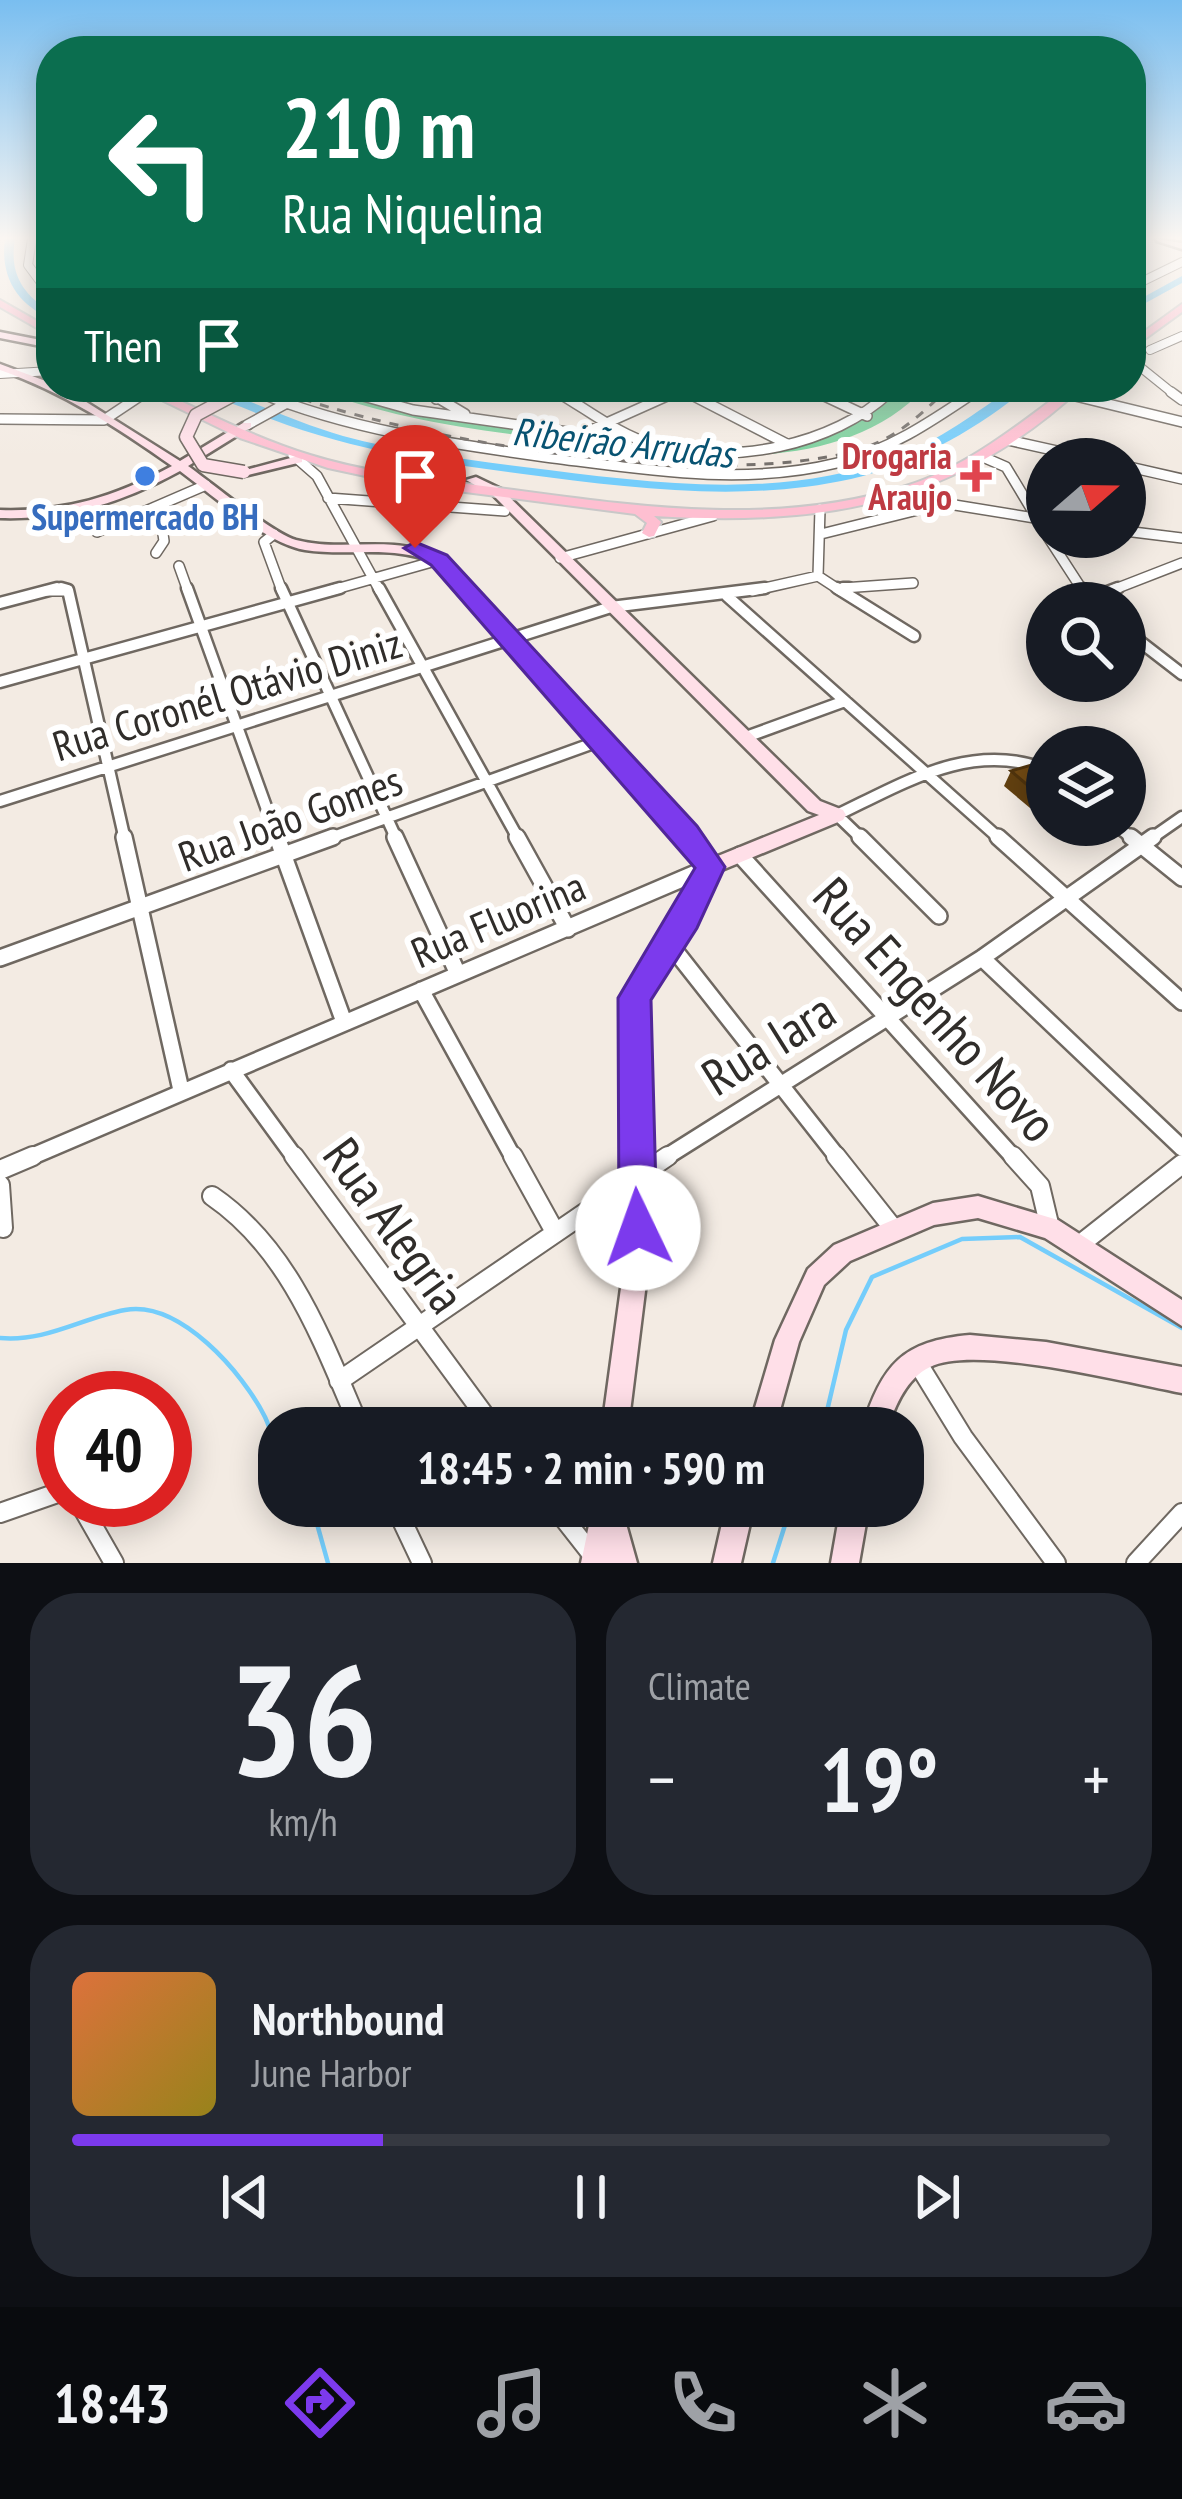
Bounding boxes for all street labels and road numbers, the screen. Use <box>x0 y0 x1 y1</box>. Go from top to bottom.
street label: Rua Coronél Otávio Diniz <box>46 615 408 773</box>
street label: Rua João Gomes <box>171 752 409 884</box>
street label: Rua Fluorina <box>403 858 593 980</box>
street label: Rua Engenho Novo <box>800 863 1072 1155</box>
street label: Rua Iara <box>689 977 847 1109</box>
street label: Rua Alegria <box>309 1124 481 1326</box>

